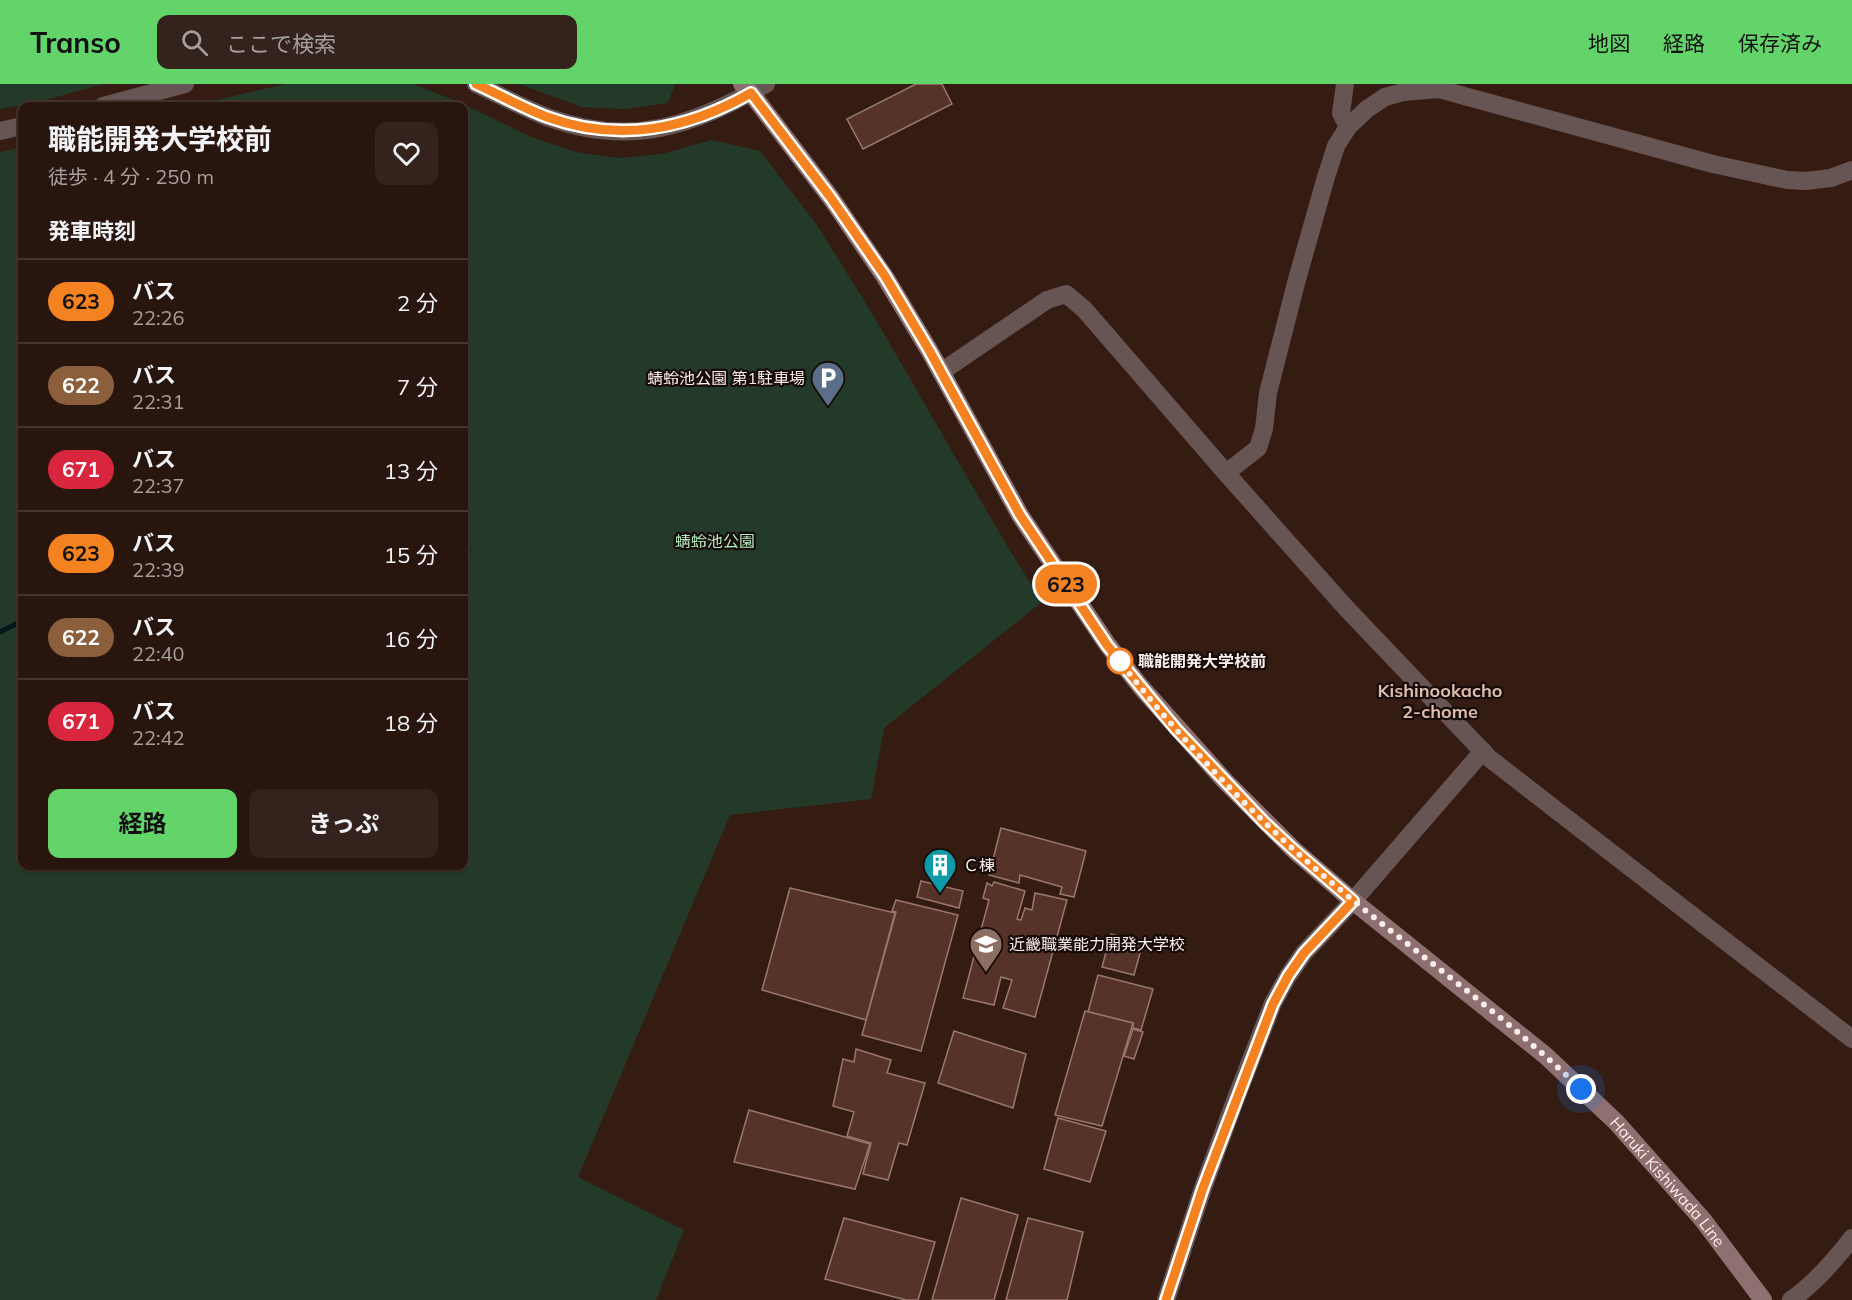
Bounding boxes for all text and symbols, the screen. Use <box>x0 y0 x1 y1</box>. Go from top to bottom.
search box <box>157 15 577 69</box>
text: Transo <box>30 25 121 60</box>
icon: search <box>178 26 211 59</box>
text: ここで検索 <box>226 30 336 58</box>
text: 地図 <box>1588 30 1630 56</box>
text: 経路 <box>1663 30 1705 56</box>
text: 保存済み <box>1738 30 1822 56</box>
text: 職能開発大学校前 <box>48 121 272 156</box>
button: heart <box>375 122 438 185</box>
text: 徒歩 · 4 分 · 250 m <box>48 164 214 189</box>
text: 発車時刻 <box>48 217 136 245</box>
text: バス <box>132 277 176 305</box>
text: 623 <box>62 288 100 314</box>
text: 2 分 <box>397 289 438 317</box>
text: 22:26 <box>132 305 185 330</box>
parking icon: 蜻蛉池公園 第1駐車場 <box>810 360 846 407</box>
text: バス <box>132 361 176 389</box>
place label: 蜻蛉池公園 第1駐車場 <box>647 368 805 388</box>
text: 622 <box>62 372 100 398</box>
text: 7 分 <box>397 373 438 401</box>
text: 22:31 <box>132 389 185 414</box>
text: バス <box>132 445 176 473</box>
text: 671 <box>62 456 100 482</box>
text: 13 分 <box>384 457 438 485</box>
text: 22:37 <box>132 473 185 498</box>
text: バス <box>132 529 176 557</box>
park label: 蜻蛉池公園 <box>675 531 755 551</box>
text: 623 <box>62 540 100 566</box>
text: 15 分 <box>384 541 438 569</box>
text: 22:39 <box>132 557 185 582</box>
line badge: 623 <box>1032 564 1100 604</box>
text: 623 <box>1047 571 1085 597</box>
text: バス <box>132 613 176 641</box>
text: 622 <box>62 624 100 650</box>
text: 16 分 <box>384 625 438 653</box>
text: 22:40 <box>132 641 185 666</box>
marker: 職能開発大学校前 <box>1107 648 1133 674</box>
place label: 職能開発大学校前 <box>1138 651 1266 671</box>
district label: Kishinookacho 2-chome <box>1377 679 1503 723</box>
text: バス <box>132 697 176 725</box>
text: 671 <box>62 708 100 734</box>
text: 18 分 <box>384 709 438 737</box>
text: 22:42 <box>132 725 185 750</box>
button: 経路 <box>48 789 237 858</box>
button: きっぷ <box>249 789 438 858</box>
building icon: Ｃ棟 <box>922 847 958 894</box>
place label: Ｃ棟 <box>963 855 995 875</box>
school or university icon: 近畿職業能力開発大学校 <box>968 926 1004 973</box>
place label: 近畿職業能力開発大学校 <box>1009 934 1185 954</box>
your location <box>1566 1074 1596 1104</box>
street label: Haruki Kishiwada Line <box>1606 1113 1730 1251</box>

